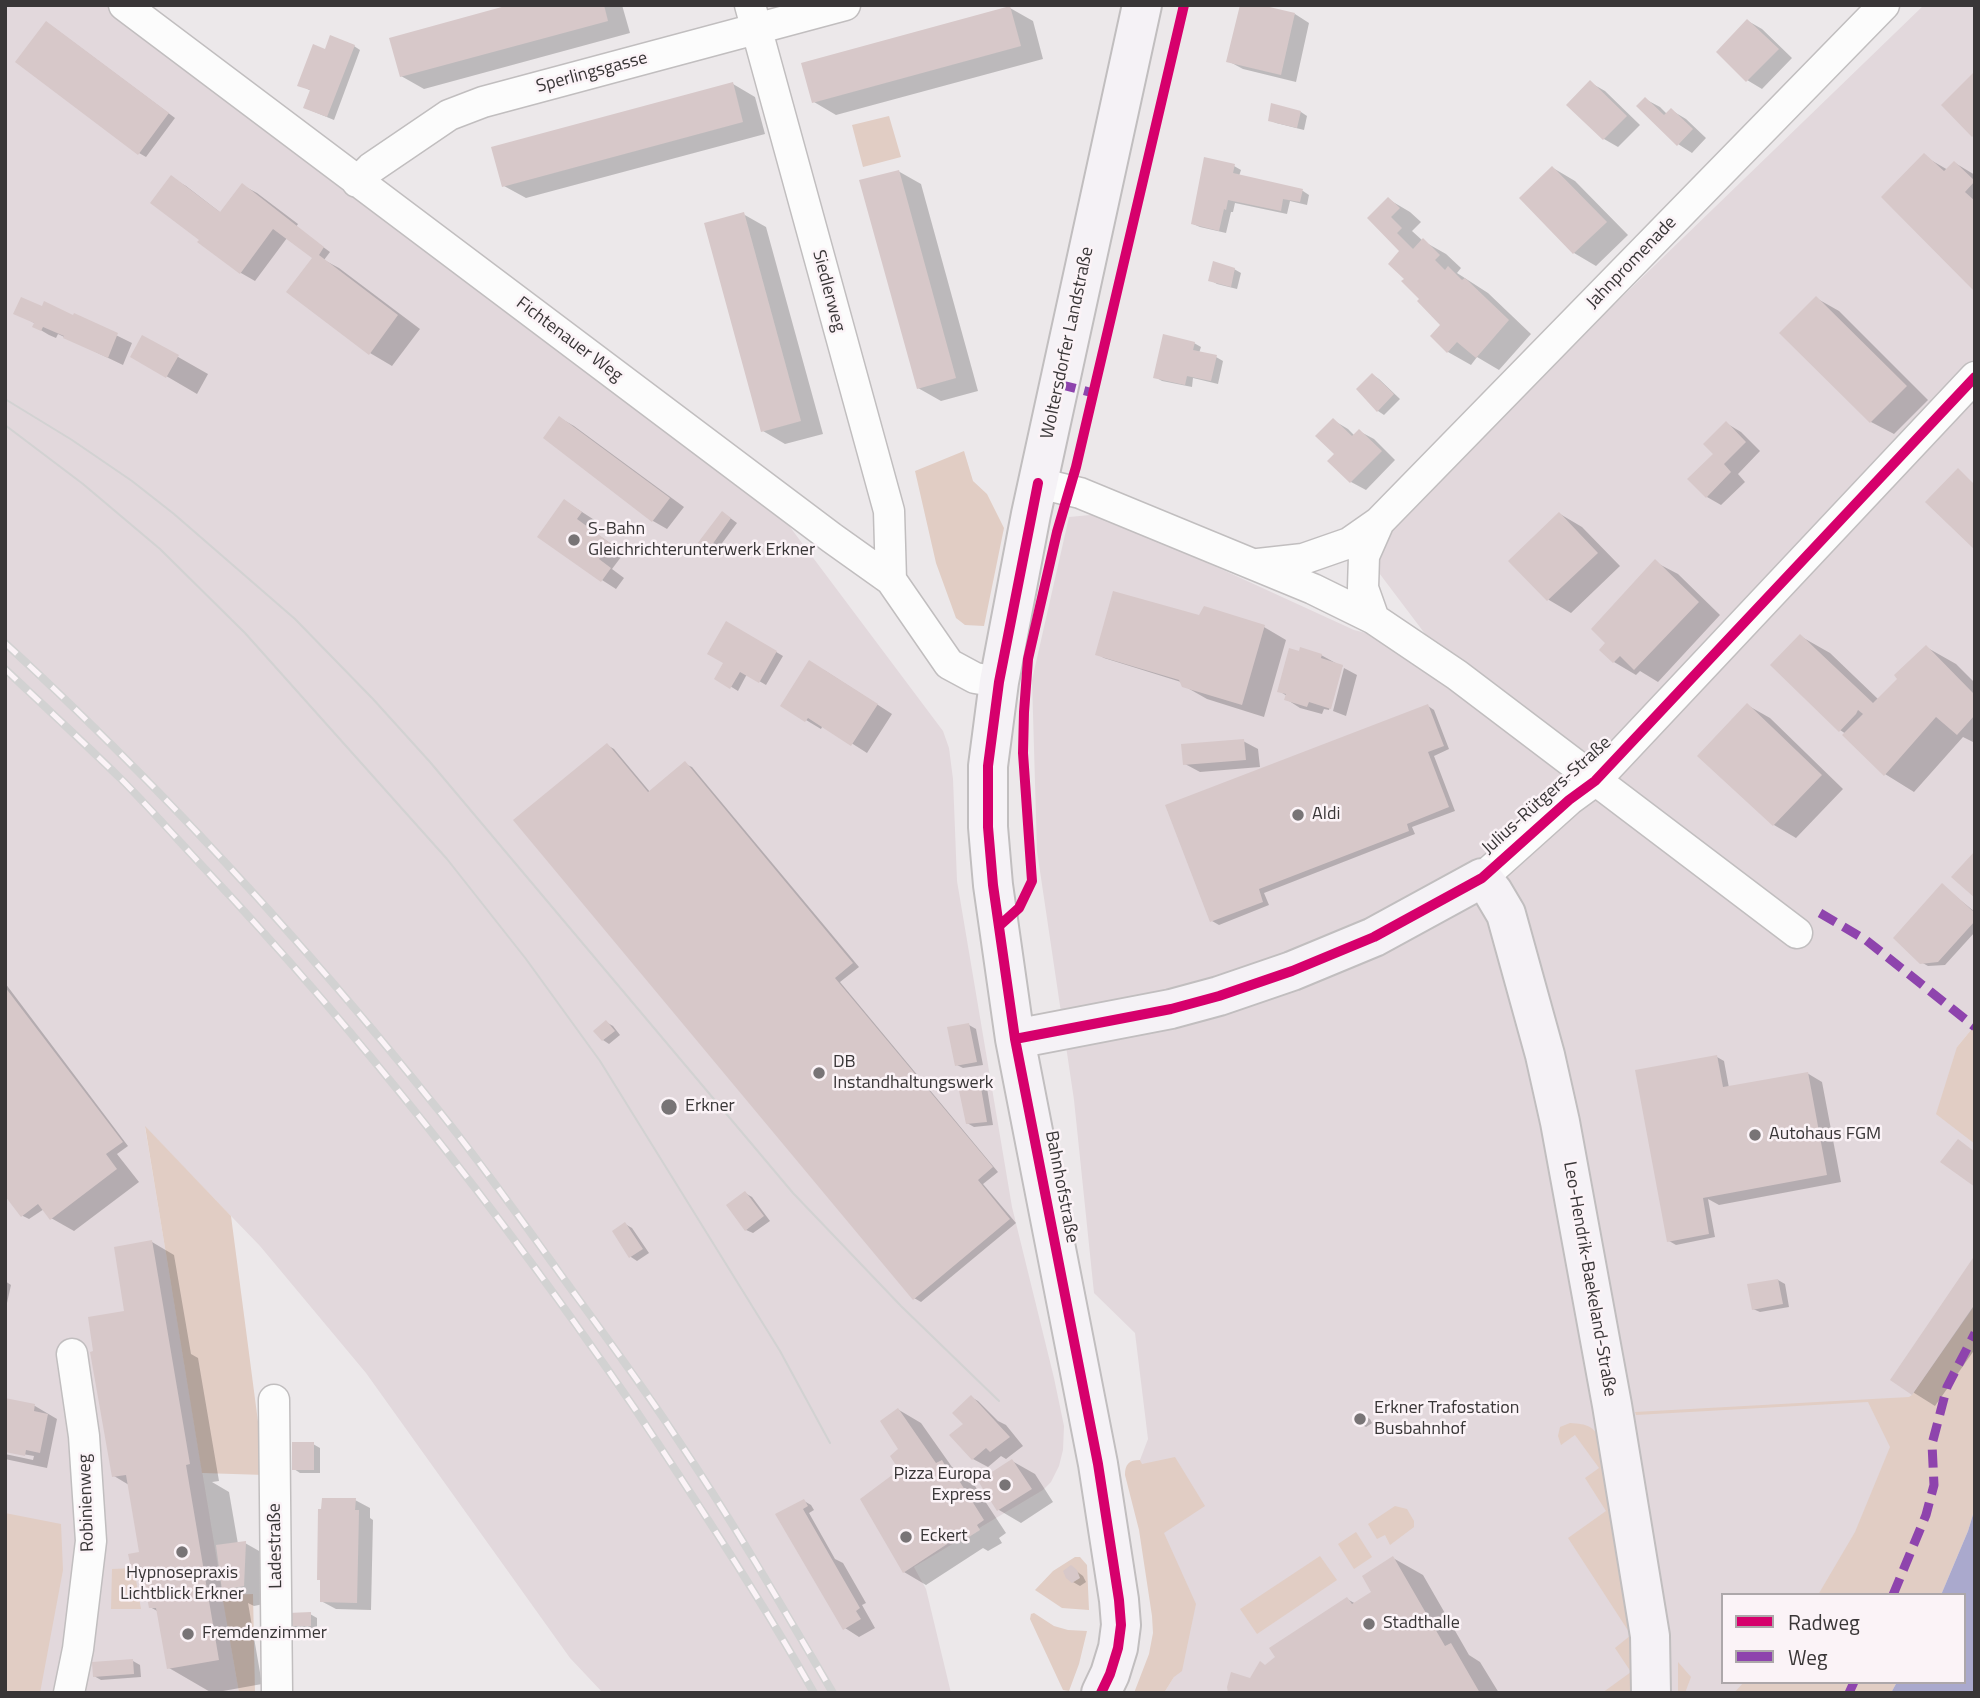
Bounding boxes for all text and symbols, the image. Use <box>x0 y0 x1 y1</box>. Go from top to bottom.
street label: Sperlingsgasse <box>534 48 650 98</box>
street label: Jahnpromenade <box>1583 212 1681 314</box>
street label: Woltersdorfer Landstraße <box>1037 245 1099 441</box>
street label: Siedlerweg <box>807 248 849 334</box>
street label: Fichtenauer Weg <box>511 293 627 387</box>
place label: S-Bahn Gleichrichterunterwerk Erkner <box>588 519 815 562</box>
marker: S-Bahn Gleichrichterunterwerk Erkner <box>566 532 582 548</box>
street label: Julius-Rütgers-Straße <box>1478 732 1616 860</box>
place label: Aldi <box>1312 804 1340 826</box>
marker: Aldi <box>1290 807 1306 823</box>
place label: DB Instandhaltungswerk <box>833 1052 993 1094</box>
marker: DB Instandhaltungswerk <box>811 1065 827 1081</box>
place label: Erkner <box>685 1096 735 1118</box>
marker: Erkner <box>659 1097 679 1117</box>
place label: Autohaus FGM <box>1769 1124 1881 1146</box>
marker: Autohaus FGM <box>1747 1127 1763 1143</box>
street label: Bahnhofstraße <box>1040 1129 1082 1245</box>
street label: Leo-Hendrik-Baekeland-Straße <box>1558 1160 1620 1398</box>
place label: Erkner Trafostation Busbahnhof <box>1374 1398 1519 1440</box>
marker: Erkner Trafostation Busbahnhof <box>1352 1411 1368 1427</box>
street label: Robinienweg <box>74 1454 100 1552</box>
place label: Pizza Europa Express <box>894 1464 991 1506</box>
marker: Pizza Europa Express <box>997 1477 1013 1493</box>
street label: Ladestraße <box>264 1503 288 1589</box>
place label: Eckert <box>920 1526 968 1548</box>
marker: Eckert <box>898 1529 914 1545</box>
marker: Hypnosepraxis Lichtblick Erkner <box>174 1544 190 1560</box>
place label: Hypnosepraxis Lichtblick Erkner <box>120 1563 244 1606</box>
legend <box>1721 1593 1966 1684</box>
text: Radweg <box>1788 1606 1860 1638</box>
place label: Stadthalle <box>1383 1613 1460 1635</box>
marker: Stadthalle <box>1361 1616 1377 1632</box>
place label: Fremdenzimmer <box>202 1623 327 1645</box>
marker: Fremdenzimmer <box>180 1626 196 1642</box>
text: Weg <box>1788 1641 1828 1673</box>

